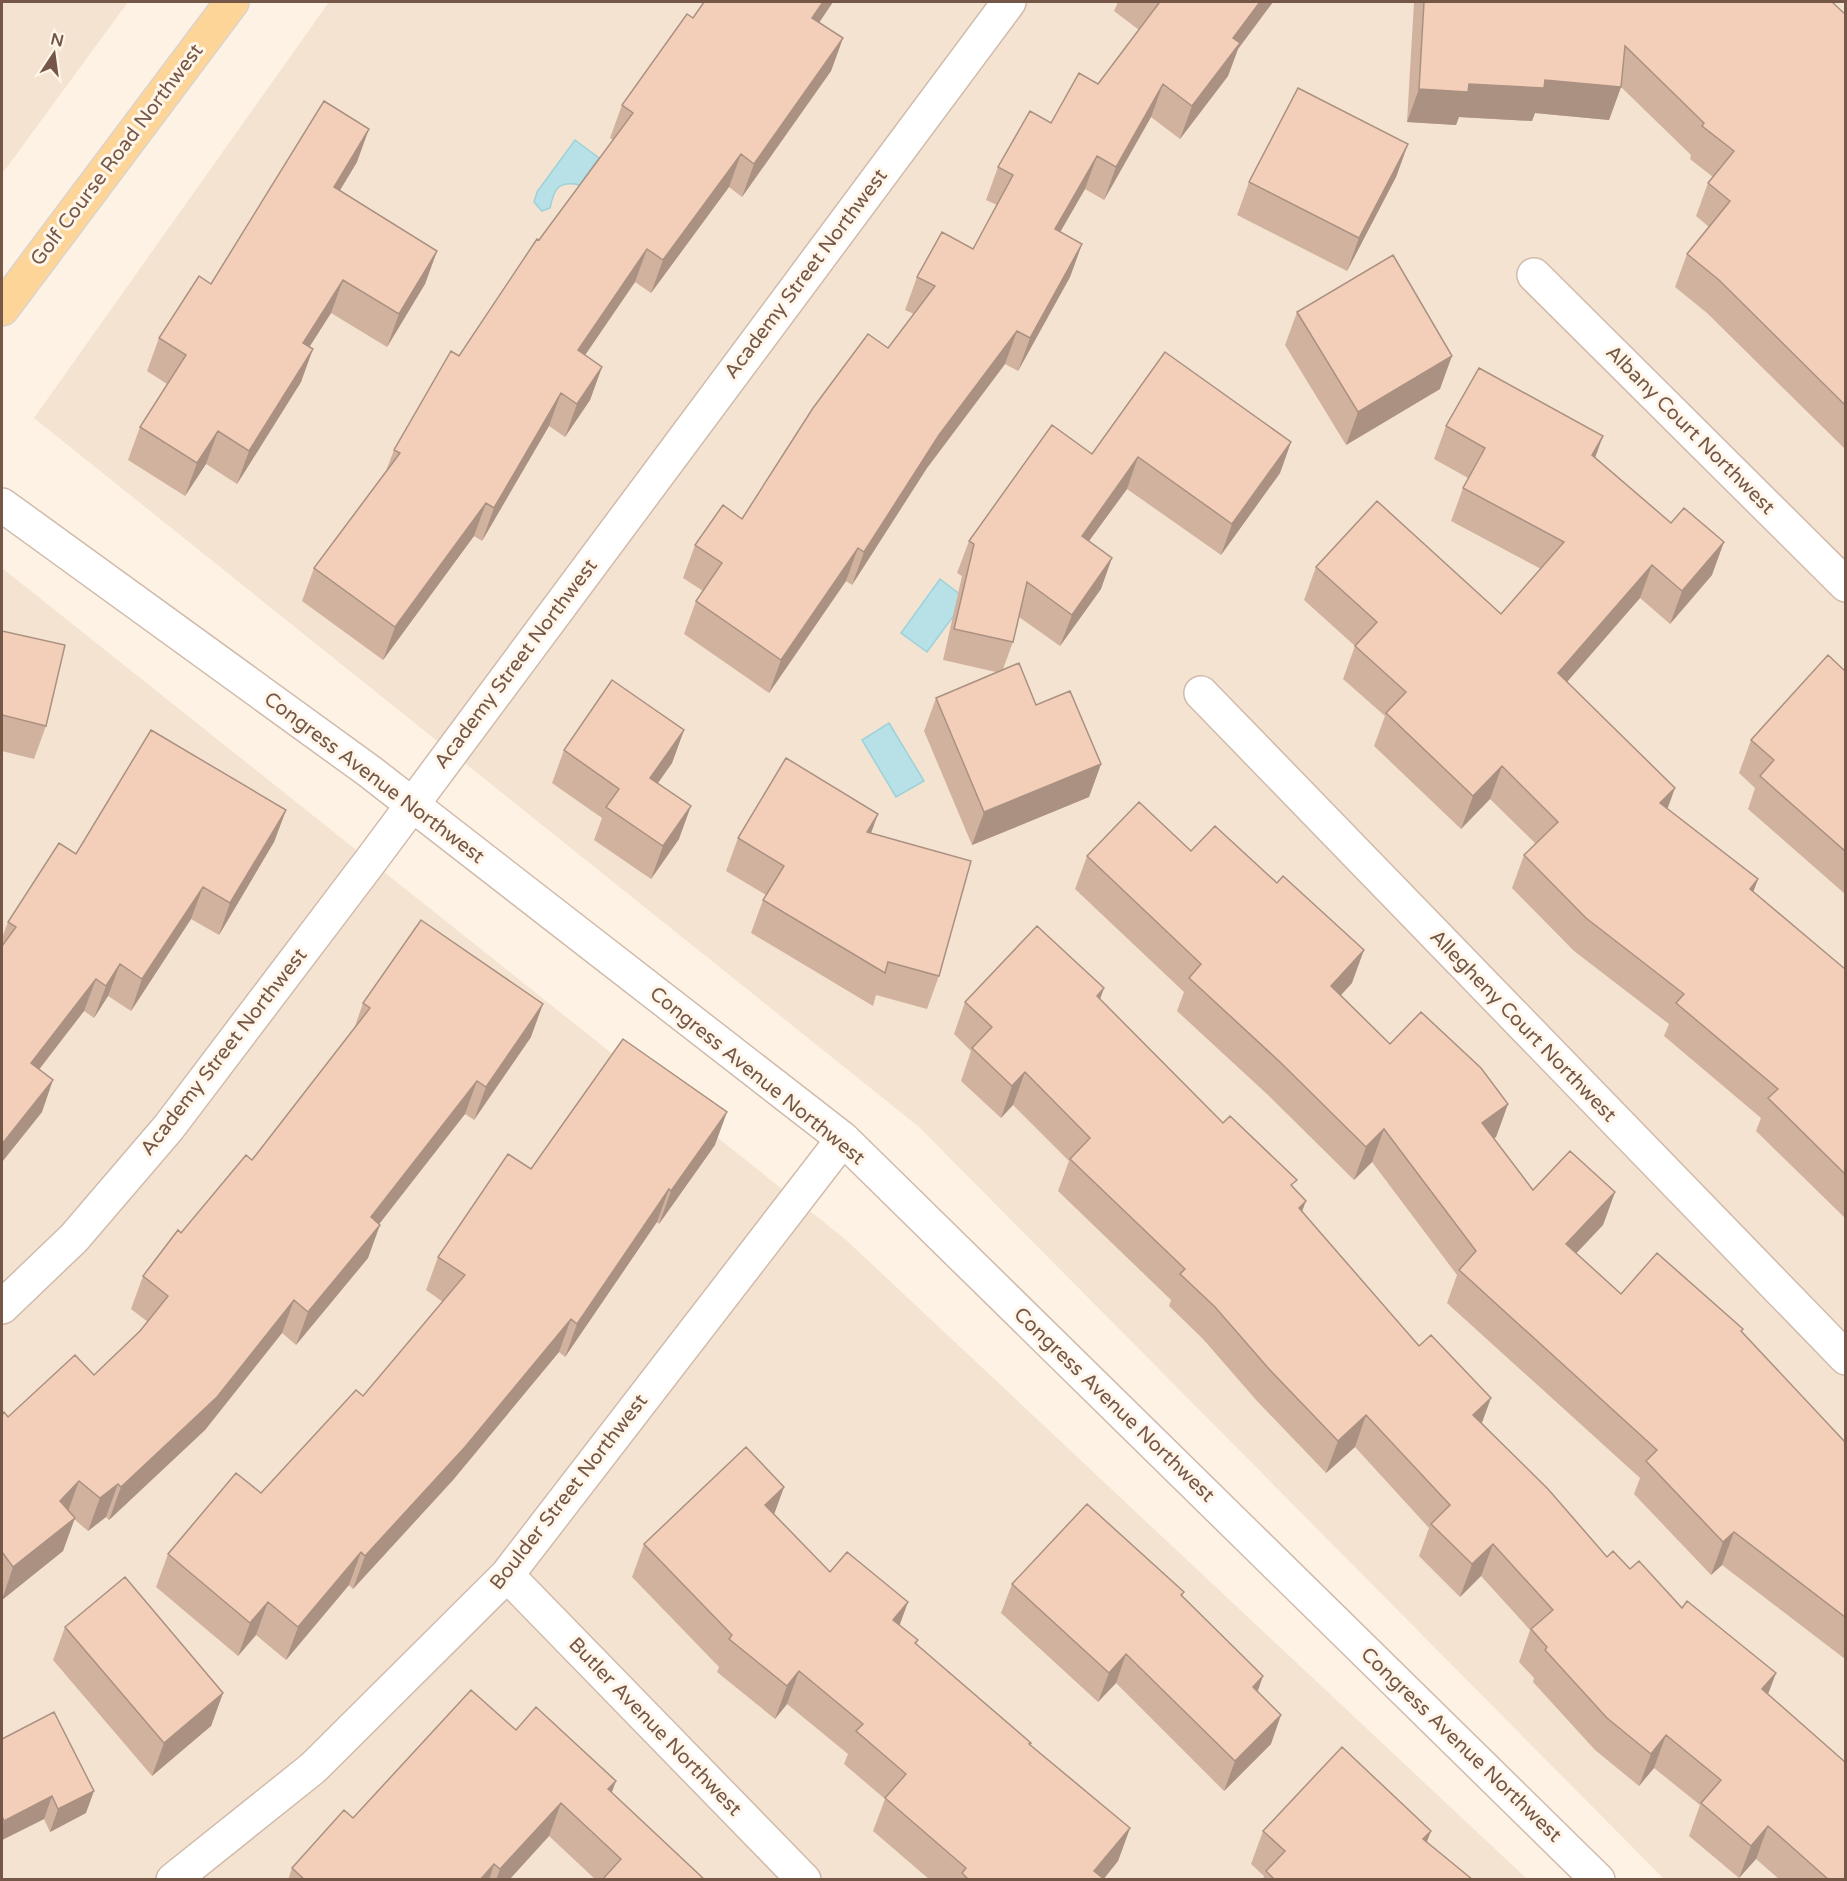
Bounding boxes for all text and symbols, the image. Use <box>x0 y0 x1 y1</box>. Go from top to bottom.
north arrow <box>24 24 84 84</box>
street label: Golf Course Road Northwest <box>26 39 208 271</box>
street label: Academy Street Northwest <box>719 164 893 384</box>
street label: Albany Court Northwest <box>1600 340 1780 520</box>
street label: Academy Street Northwest <box>429 554 603 774</box>
street label: Congress Avenue Northwest <box>259 687 489 869</box>
street label: Allegheny Court Northwest <box>1425 925 1621 1127</box>
street label: Academy Street Northwest <box>136 943 313 1160</box>
street label: Congress Avenue Northwest <box>645 982 870 1170</box>
street label: Congress Avenue Northwest <box>1009 1303 1220 1508</box>
street label: Boulder Street Northwest <box>485 1389 653 1595</box>
street label: Butler Avenue Northwest <box>563 1633 747 1822</box>
street label: Congress Avenue Northwest <box>1356 1643 1567 1848</box>

